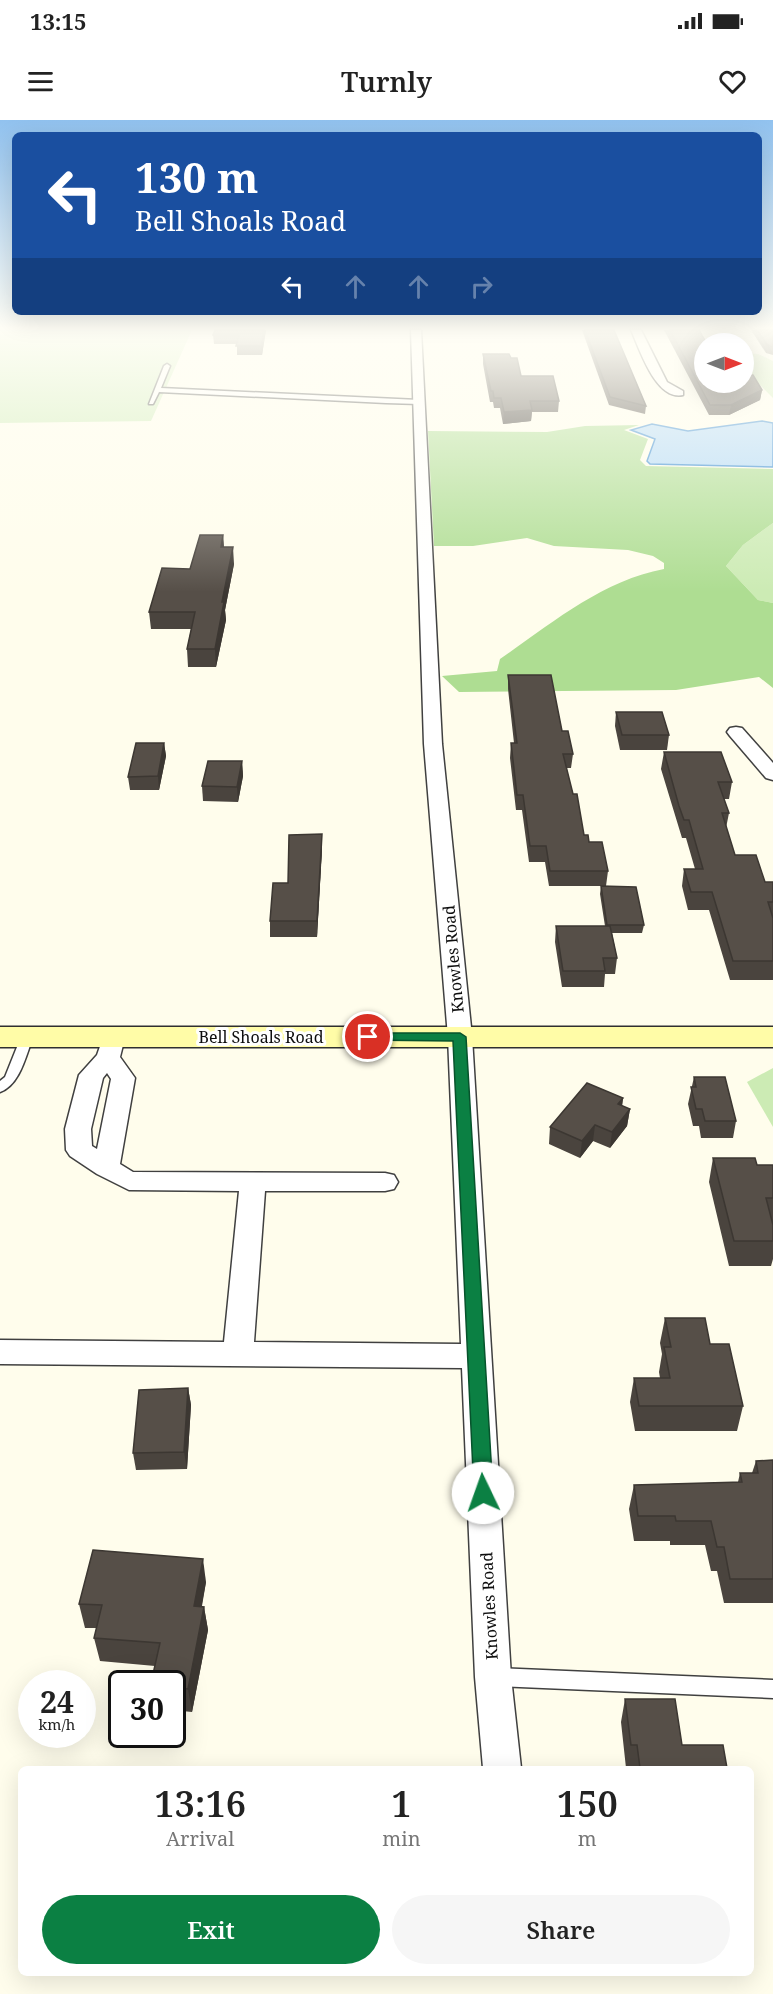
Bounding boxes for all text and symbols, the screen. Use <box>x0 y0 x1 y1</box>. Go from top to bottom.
text: 13:15 <box>30 6 86 36</box>
text: Turnly <box>341 63 432 100</box>
icon: menu <box>24 65 57 98</box>
icon: heart <box>716 65 749 98</box>
text: 130 m <box>135 148 259 205</box>
icon: left <box>36 156 114 234</box>
text: Bell Shoals Road <box>135 202 346 239</box>
icon: left <box>276 270 309 303</box>
icon: ahead <box>339 270 372 303</box>
icon: ahead <box>402 270 435 303</box>
icon: right <box>465 270 498 303</box>
north arrow <box>694 333 754 393</box>
map controls <box>694 333 754 393</box>
street label: Knowles Road <box>437 904 469 1014</box>
pin <box>342 1011 393 1062</box>
icon: arrive <box>351 1020 384 1053</box>
street label: Bell Shoals Road <box>198 1026 324 1048</box>
position arrow <box>451 1461 515 1525</box>
street label: Knowles Road <box>475 1551 503 1661</box>
speed limit sign: 30 <box>108 1670 186 1748</box>
text: 24 <box>40 1681 74 1722</box>
text: km/h <box>39 1714 75 1734</box>
text: 13:16 <box>154 1779 246 1828</box>
text: 1 <box>391 1779 412 1828</box>
text: 150 <box>557 1779 618 1828</box>
text: Arrival <box>166 1825 234 1852</box>
text: min <box>382 1825 421 1852</box>
text: m <box>578 1825 597 1852</box>
button: Exit <box>42 1895 380 1964</box>
button: Share <box>392 1895 730 1964</box>

